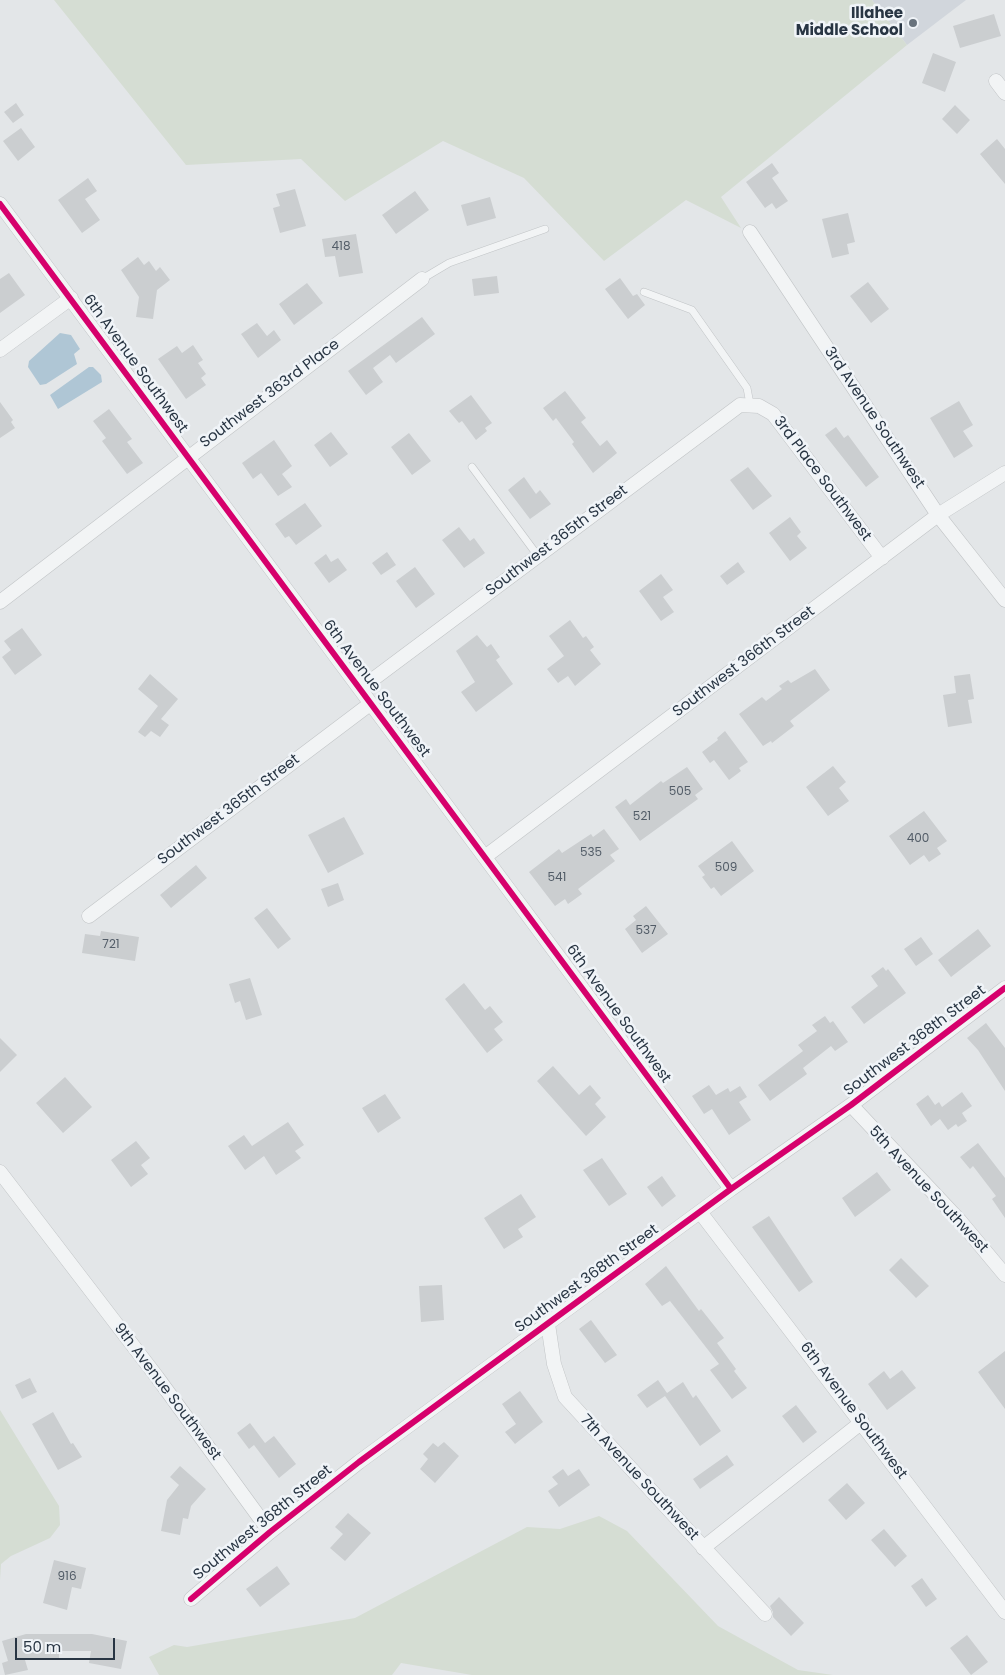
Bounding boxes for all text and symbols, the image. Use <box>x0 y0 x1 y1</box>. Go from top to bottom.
place label: Illahee Middle School <box>796 5 903 40</box>
marker: Illahee Middle School <box>907 17 919 29</box>
house number: 418 <box>332 240 350 254</box>
street label: 6th Avenue Southwest <box>79 291 191 437</box>
street label: Southwest 363rd Place <box>197 336 343 452</box>
street label: 3rd Avenue Southwest <box>820 344 928 492</box>
street label: 3rd Place Southwest <box>769 413 875 545</box>
street label: Southwest 365th Street <box>483 482 631 600</box>
street label: Southwest 366th Street <box>670 603 818 721</box>
street label: 6th Avenue Southwest <box>319 617 433 761</box>
street label: Southwest 365th Street <box>155 751 303 869</box>
house number: 505 <box>669 785 691 799</box>
house number: 521 <box>633 810 651 824</box>
house number: 400 <box>907 832 929 846</box>
house number: 535 <box>580 846 602 860</box>
house number: 509 <box>715 861 737 875</box>
house number: 541 <box>548 871 566 885</box>
house number: 537 <box>635 924 657 938</box>
house number: 721 <box>102 938 120 952</box>
street label: 6th Avenue Southwest <box>562 941 674 1087</box>
street label: Southwest 368th Street <box>841 982 989 1100</box>
street label: 5th Avenue Southwest <box>865 1123 991 1257</box>
street label: Southwest 368th Street <box>512 1221 662 1337</box>
street label: 9th Avenue Southwest <box>110 1320 224 1464</box>
street label: 6th Avenue Southwest <box>796 1339 910 1483</box>
street label: 7th Avenue Southwest <box>576 1411 702 1545</box>
street label: Southwest 368th Street <box>190 1462 336 1584</box>
house number: 916 <box>57 1570 77 1584</box>
scale bar <box>18 1628 118 1660</box>
text: 50 m <box>23 1636 61 1657</box>

